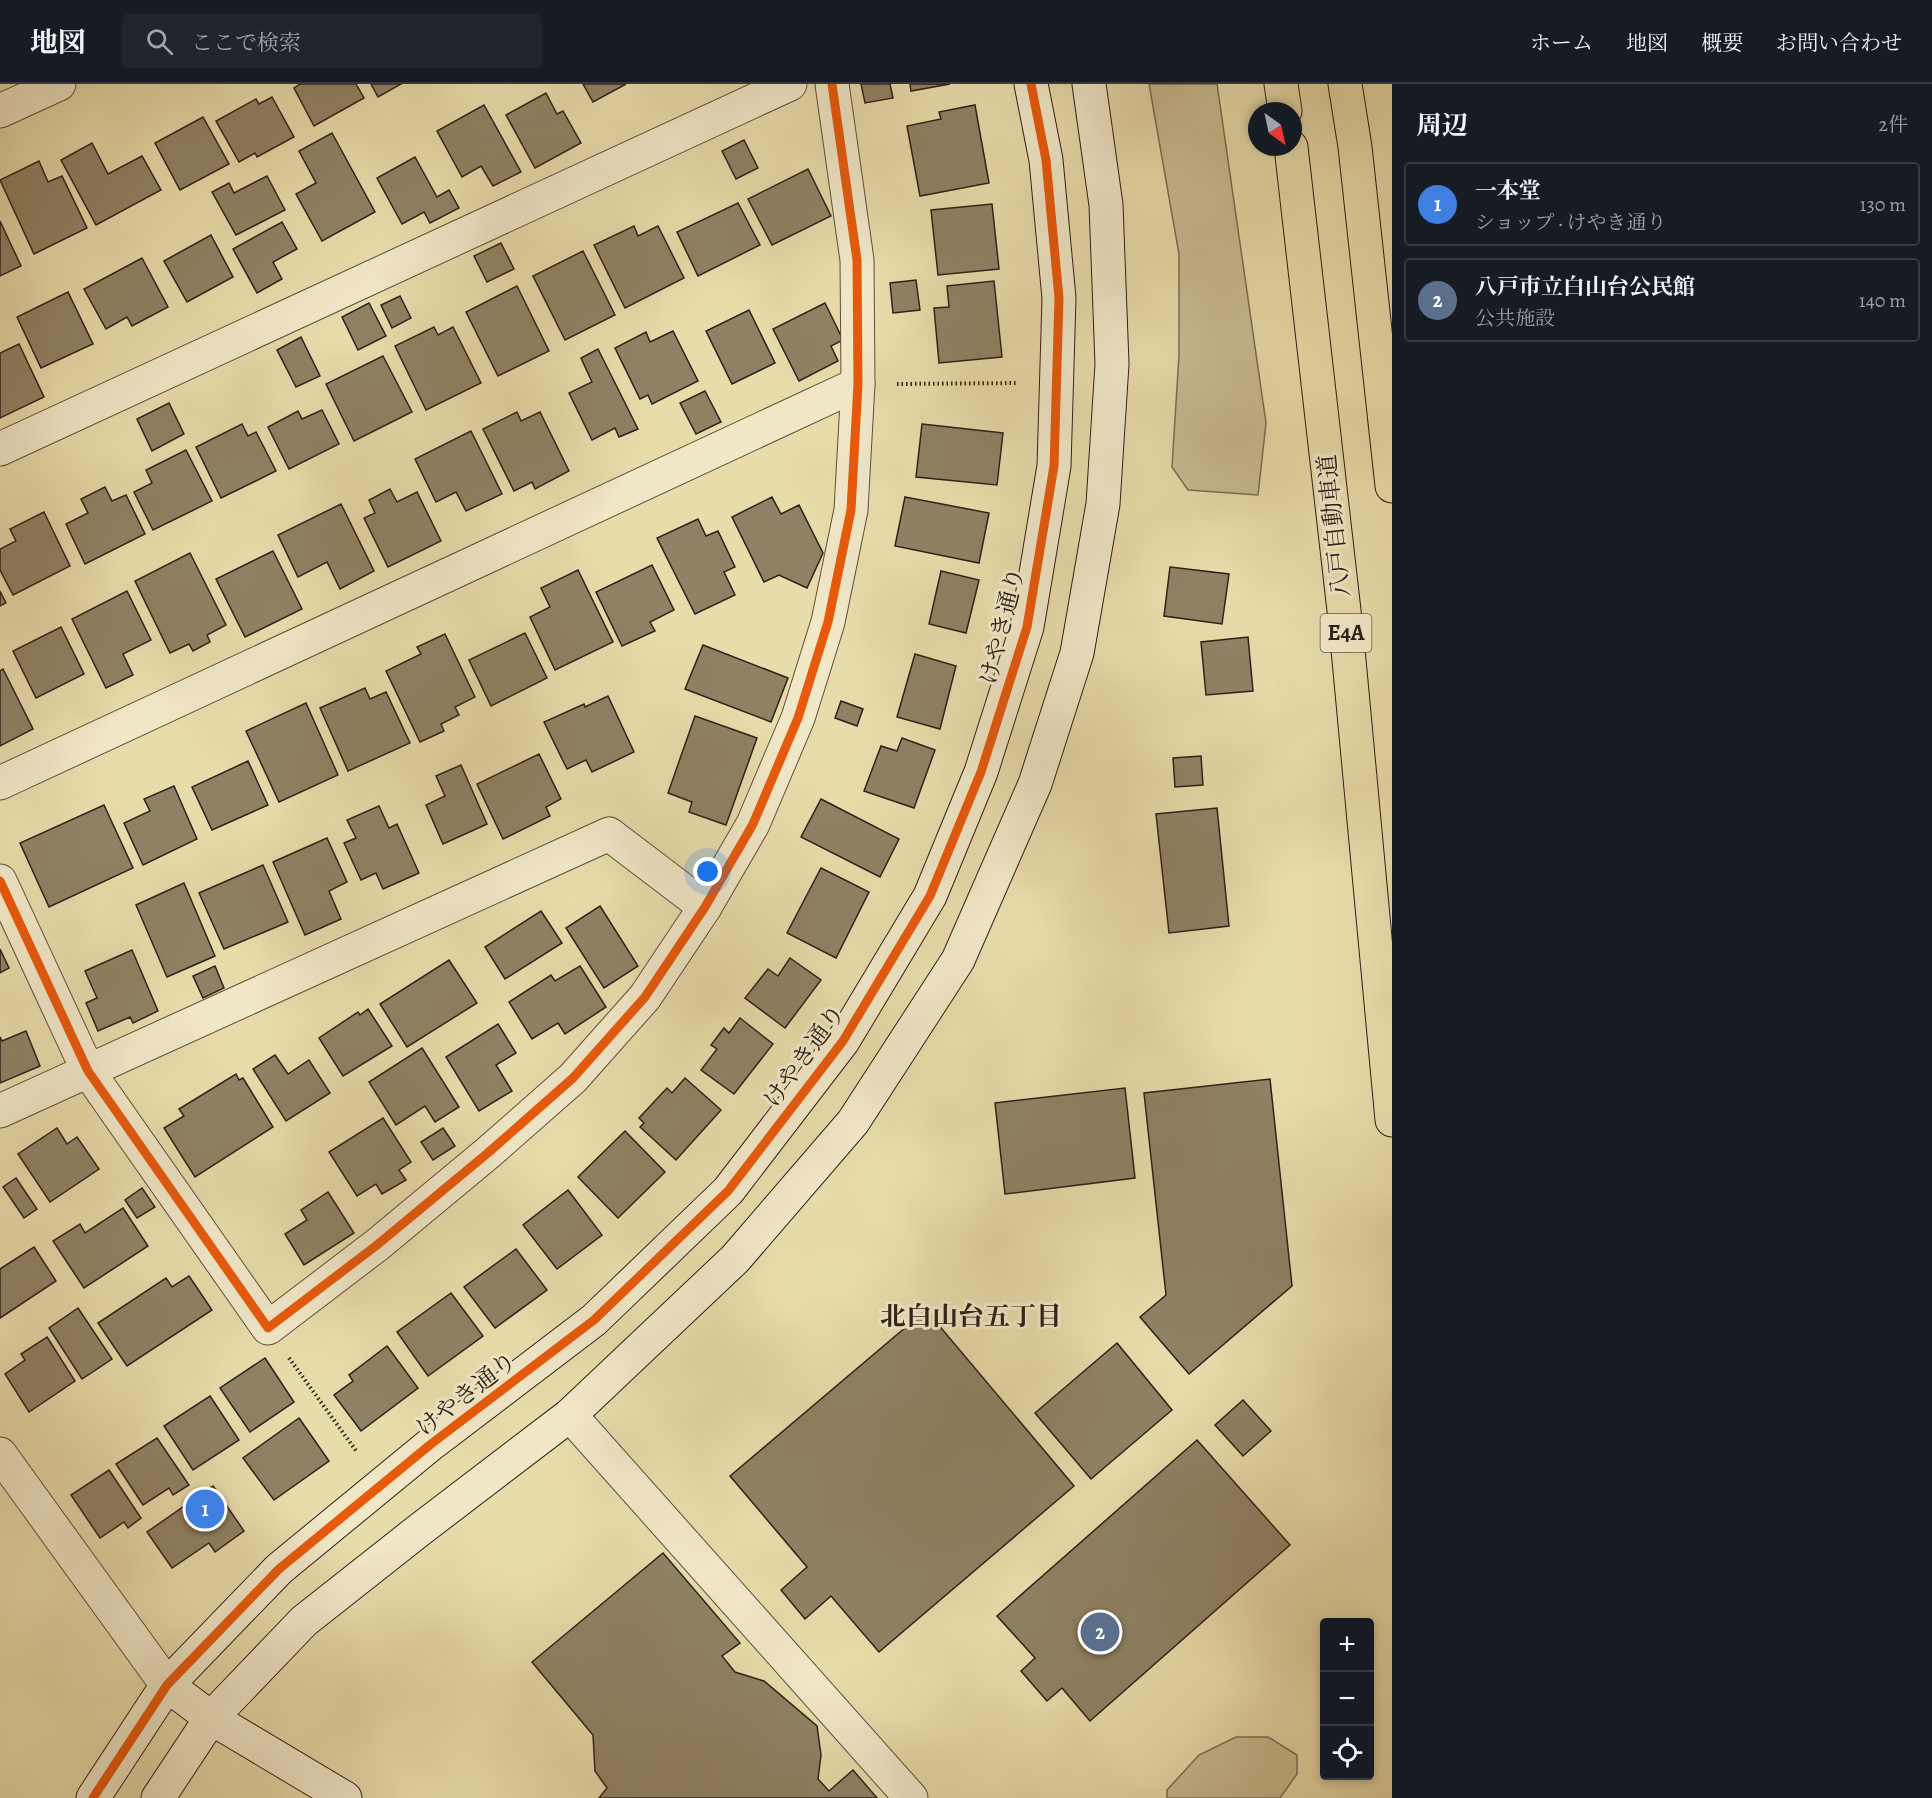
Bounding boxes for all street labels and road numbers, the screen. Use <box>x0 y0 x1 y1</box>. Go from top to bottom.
street label: 八戸自動車道 <box>1311 453 1357 599</box>
street label: けやき通り <box>972 564 1032 688</box>
road number: E4A <box>1320 614 1372 652</box>
street label: けやき通り <box>756 998 852 1114</box>
street label: けやき通り <box>409 1344 523 1444</box>

